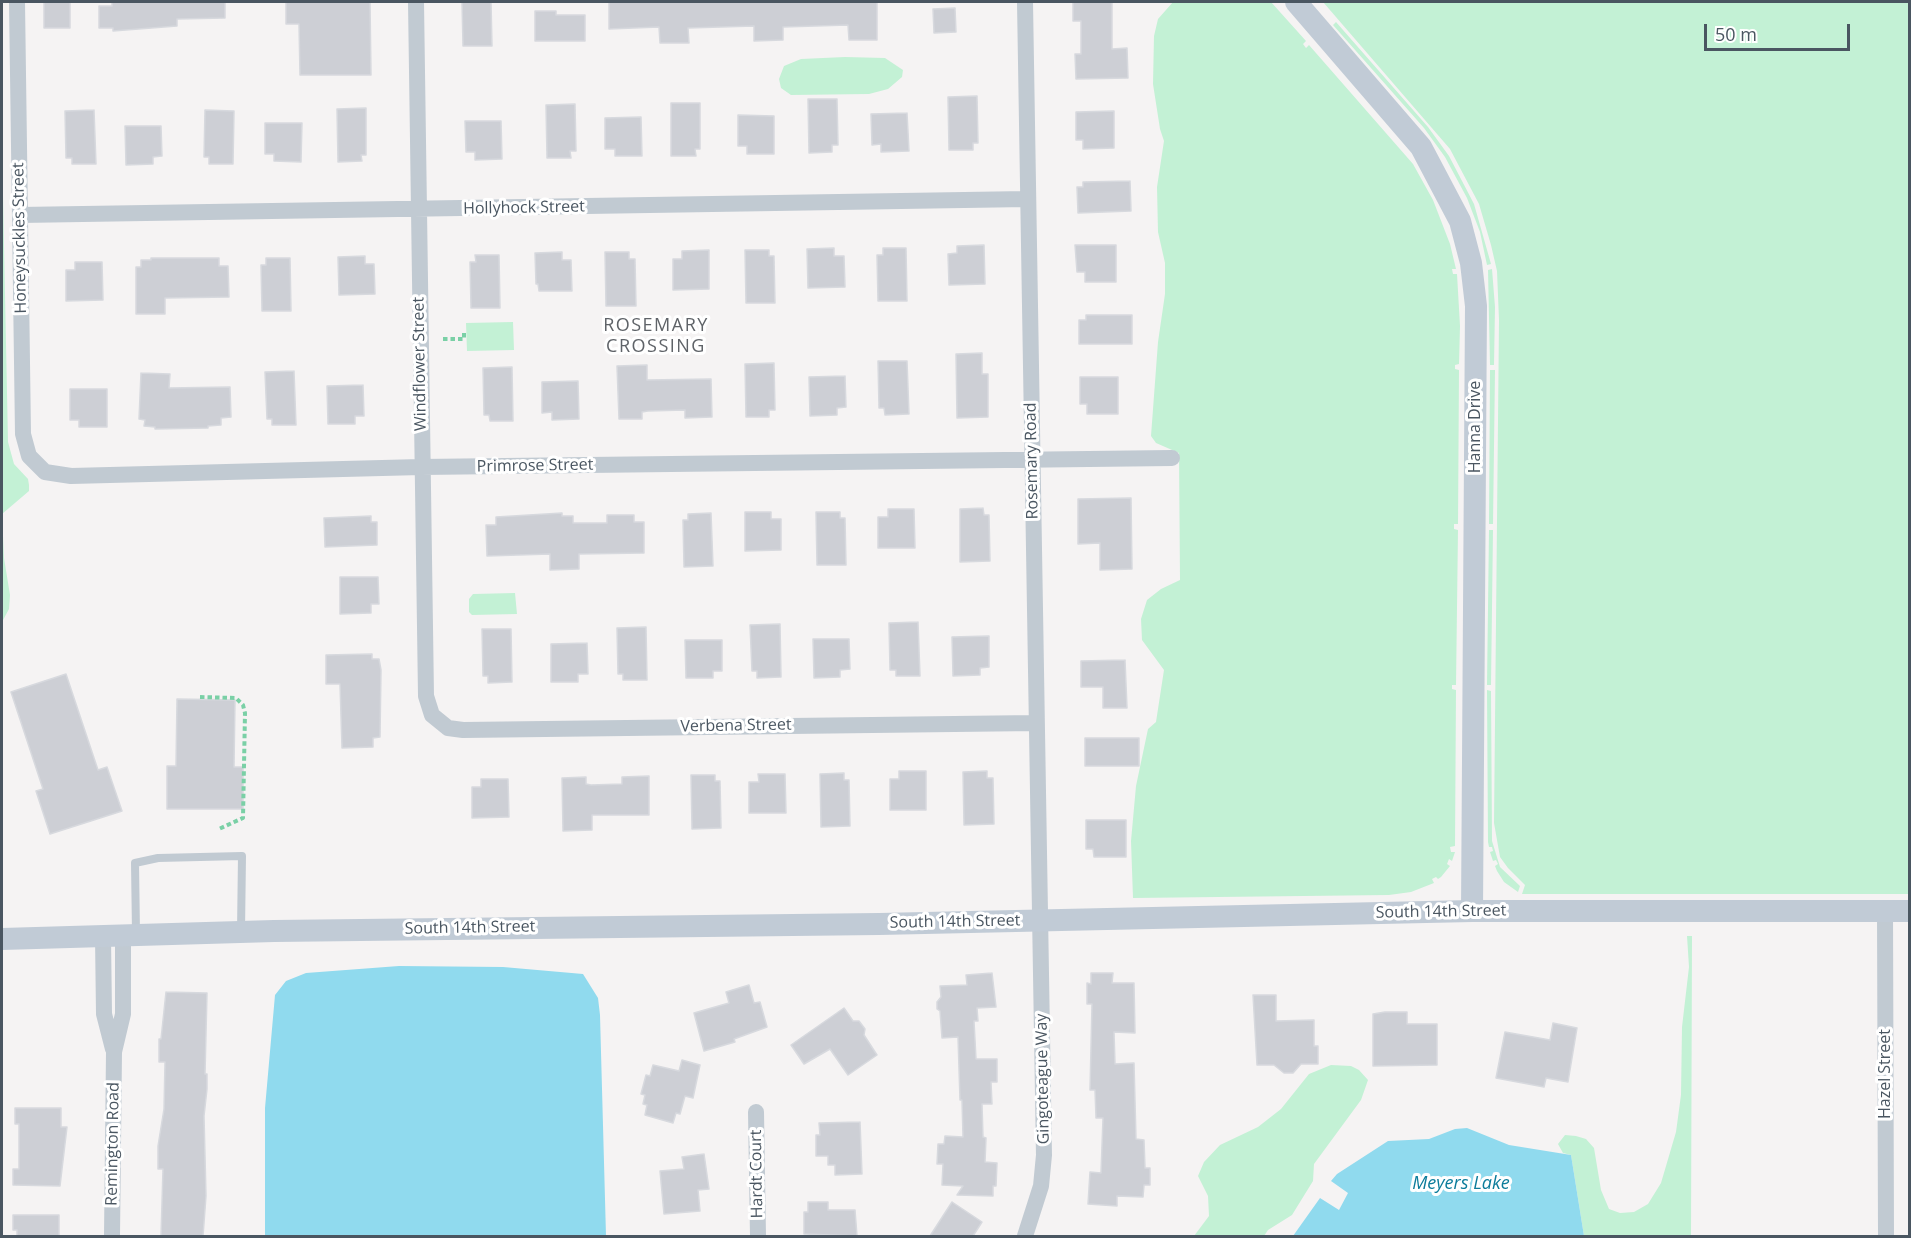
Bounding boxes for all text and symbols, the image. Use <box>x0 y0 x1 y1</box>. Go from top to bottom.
scale bar <box>1707 12 1852 50</box>
text: 50 m <box>1715 22 1757 46</box>
street label: Honeysuckles Street <box>9 162 31 314</box>
street label: Hollyhock Street <box>463 197 585 219</box>
street label: Windflower Street <box>409 297 431 431</box>
district label: ROSEMARY CROSSING <box>603 315 709 358</box>
street label: Hanna Drive <box>1465 381 1485 473</box>
street label: Rosemary Road <box>1021 402 1043 520</box>
street label: Primrose Street <box>477 455 593 477</box>
street label: Verbena Street <box>680 715 792 737</box>
street label: South 14th Street <box>1376 901 1506 923</box>
street label: South 14th Street <box>890 911 1020 933</box>
street label: South 14th Street <box>405 917 535 939</box>
street label: Gingoteague Way <box>1032 1013 1054 1145</box>
street label: Hazel Street <box>1875 1029 1895 1119</box>
street label: Remington Road <box>102 1082 124 1206</box>
street label: Hardt Court <box>747 1130 767 1218</box>
water label: Meyers Lake <box>1412 1173 1510 1195</box>

